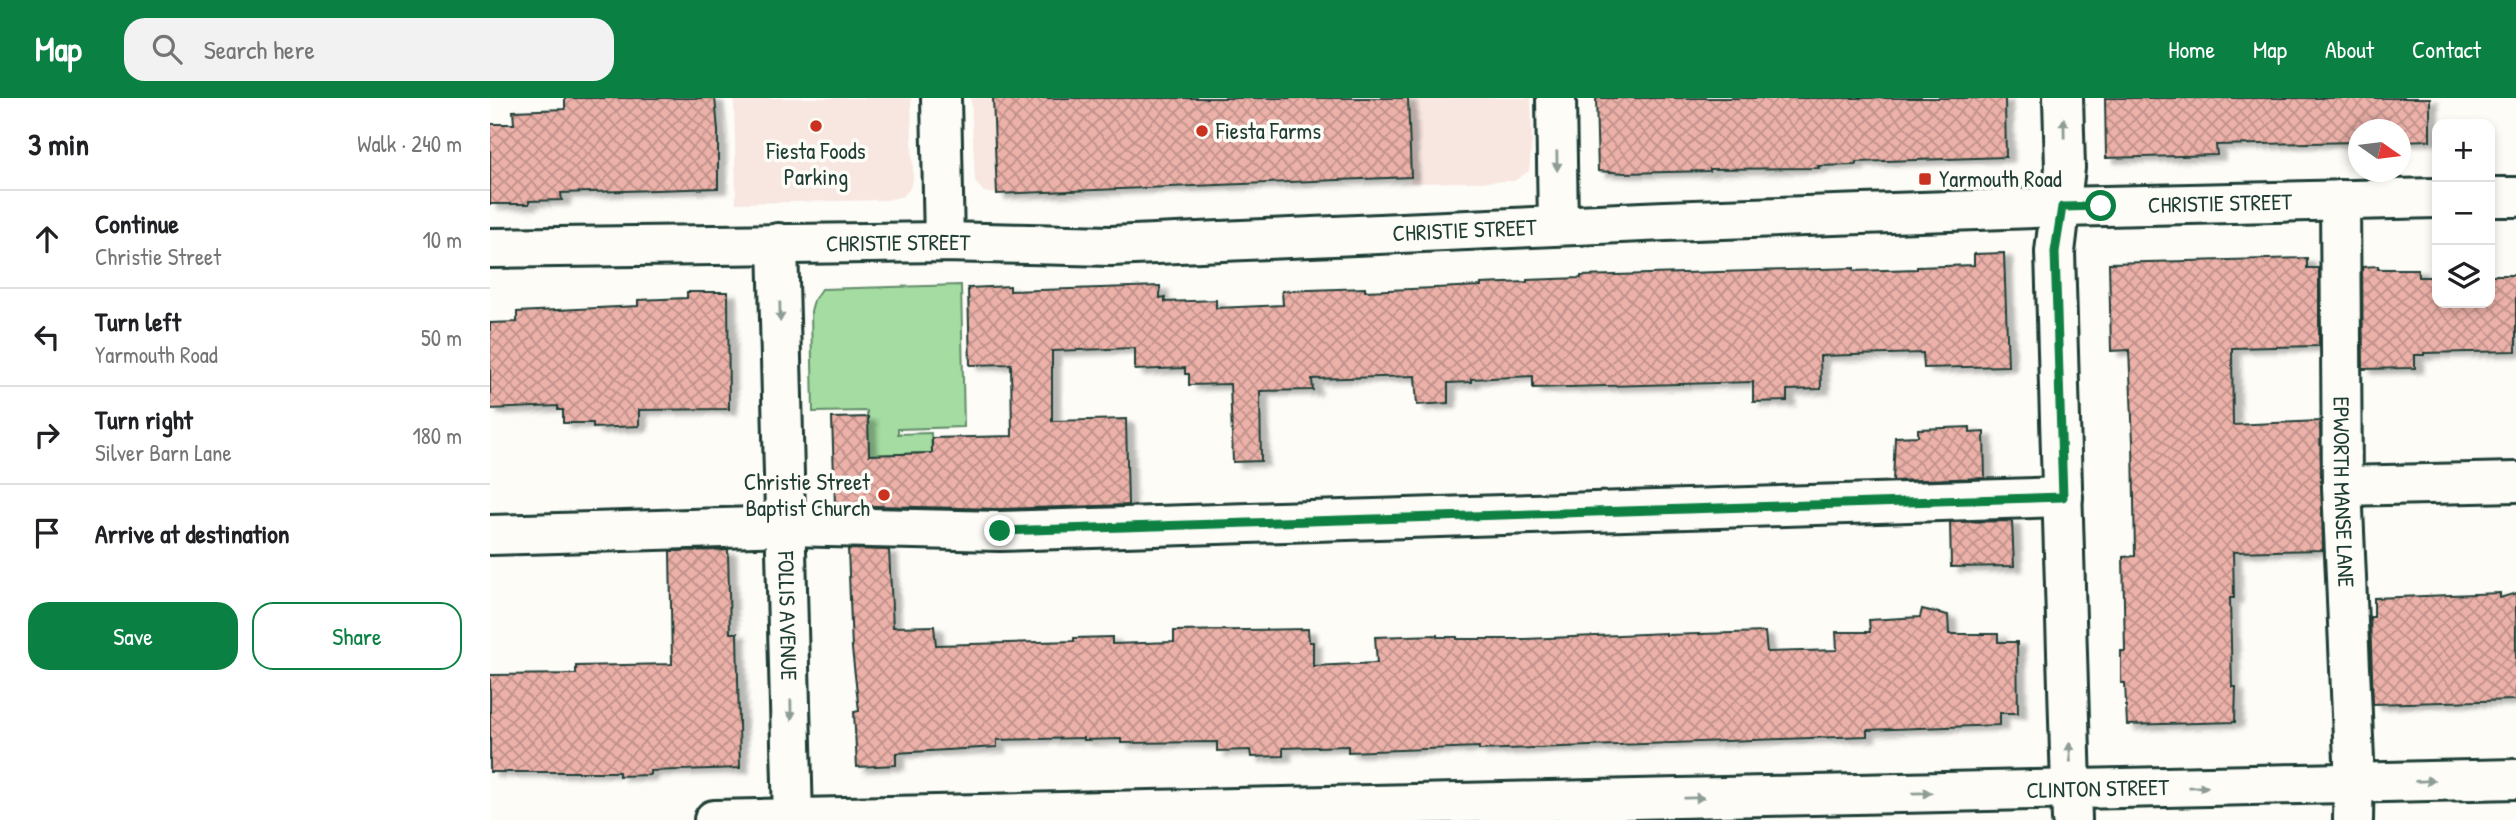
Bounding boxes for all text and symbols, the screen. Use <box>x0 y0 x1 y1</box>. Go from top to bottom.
search box <box>124 18 614 81</box>
text: Map <box>35 27 82 71</box>
icon: search <box>148 30 186 68</box>
text: Search here <box>204 32 315 67</box>
text: Home <box>2168 33 2215 65</box>
text: Map <box>2253 33 2287 65</box>
text: About <box>2325 33 2374 65</box>
text: Contact <box>2412 33 2481 65</box>
place label: Fiesta Farms <box>1215 115 1321 146</box>
one-way arrow <box>2058 117 2070 139</box>
marker: Fiesta Foods Parking <box>808 118 824 134</box>
north arrow <box>2348 119 2411 182</box>
map controls <box>2432 119 2495 308</box>
button: + <box>2432 119 2495 182</box>
marker: Fiesta Farms <box>1194 123 1210 139</box>
text: 3 min <box>28 124 89 164</box>
text: Walk · 240 m <box>357 128 462 159</box>
place label: Fiesta Foods Parking <box>766 135 866 192</box>
one-way arrow <box>1551 151 1562 173</box>
place label: Yarmouth Road <box>1939 163 2062 194</box>
marker: Yarmouth Road <box>1917 171 1933 187</box>
button: − <box>2432 182 2495 245</box>
street label: CHRISTIE STREET <box>2148 185 2293 220</box>
route start <box>2085 190 2116 221</box>
text: Continue <box>95 206 179 241</box>
street label: CHRISTIE STREET <box>1392 211 1538 248</box>
icon: ahead <box>28 220 66 258</box>
text: 10 m <box>422 224 462 255</box>
street label: CHRISTIE STREET <box>826 226 971 259</box>
text: Christie Street <box>95 241 221 272</box>
button: layers <box>2432 245 2495 308</box>
one-way arrow <box>775 301 786 323</box>
text: Turn left <box>95 304 181 339</box>
icon: left <box>28 318 66 356</box>
text: 50 m <box>421 322 462 353</box>
text: Yarmouth Road <box>95 339 218 370</box>
street label: EPWORTH MANSE LANE <box>2326 396 2362 588</box>
text: Turn right <box>95 402 193 437</box>
icon: right <box>28 416 66 454</box>
text: 180 m <box>412 420 462 451</box>
text: Silver Barn Lane <box>95 437 232 468</box>
place label: Christie Street Baptist Church <box>744 466 871 523</box>
marker: Christie Street Baptist Church <box>876 487 892 503</box>
icon: arrive <box>28 514 66 552</box>
route end <box>984 515 1015 546</box>
text: Arrive at destination <box>95 516 290 551</box>
street label: FOLLIS AVENUE <box>771 550 805 681</box>
button: Save <box>28 602 238 670</box>
button: Share <box>252 602 462 670</box>
one-way arrow <box>785 700 796 722</box>
one-way arrow <box>2065 741 2076 763</box>
street label: CLINTON STREET <box>2026 771 2170 805</box>
one-way arrow <box>2415 775 2437 787</box>
one-way arrow <box>2187 781 2209 792</box>
one-way arrow <box>1911 788 1933 799</box>
one-way arrow <box>1683 793 1705 804</box>

